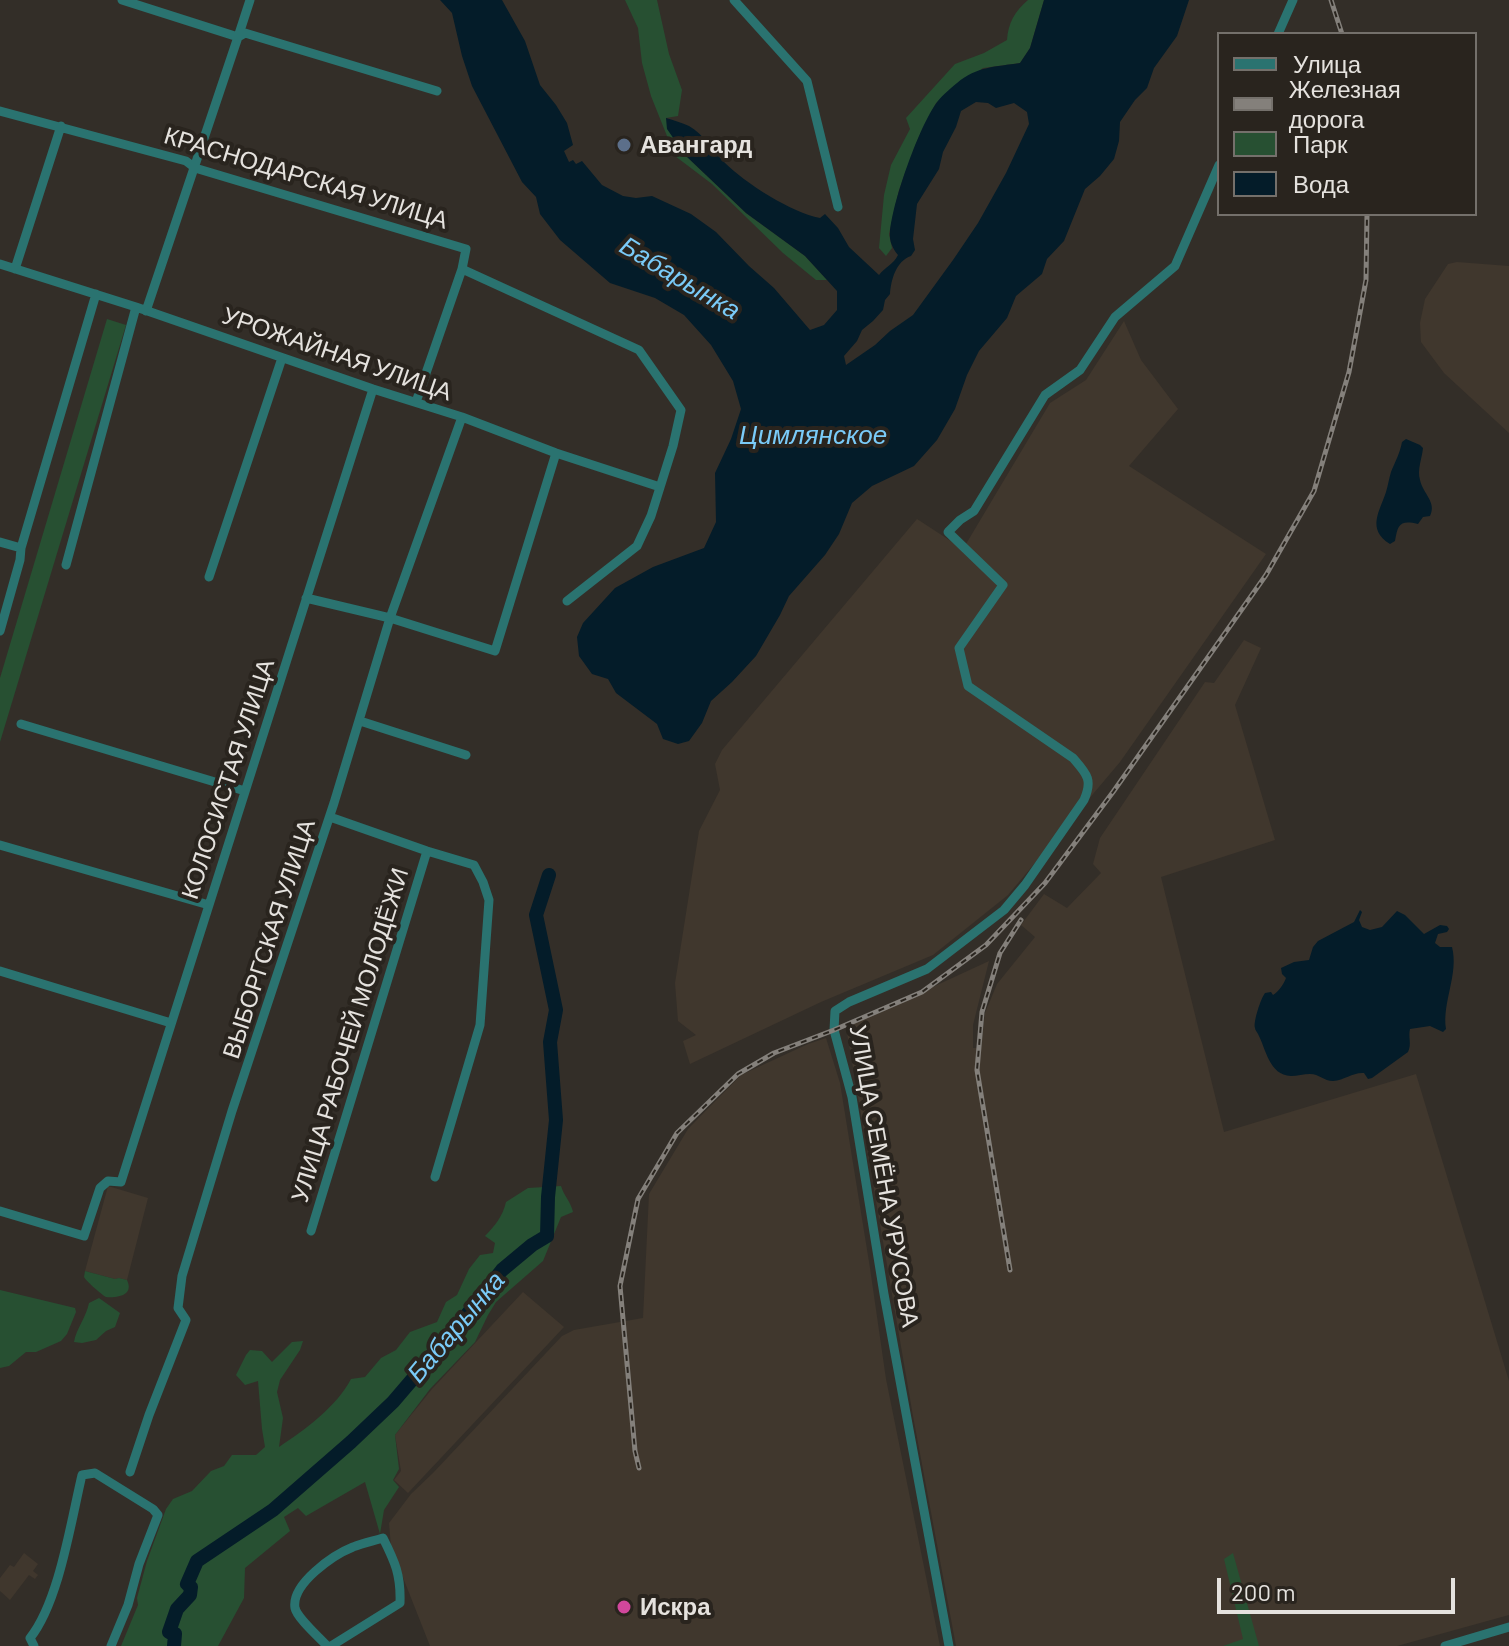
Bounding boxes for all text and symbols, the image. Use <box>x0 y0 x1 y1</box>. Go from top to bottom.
legend <box>1217 32 1477 216</box>
text: Улица <box>1293 49 1361 78</box>
text: Железная дорога <box>1289 74 1401 133</box>
street label: КРАСНОДАРСКАЯ УЛИЦА <box>161 121 451 235</box>
text: Парк <box>1293 129 1347 158</box>
place label: Авангард <box>640 131 752 159</box>
marker: Авангард <box>615 136 633 154</box>
text: Вода <box>1293 169 1349 198</box>
water label: Бабарынка <box>614 230 746 326</box>
street label: УРОЖАЙНАЯ УЛИЦА <box>218 301 456 407</box>
water label: Цимлянское <box>739 419 887 451</box>
street label: КОЛОСИСТАЯ УЛИЦА <box>176 655 280 903</box>
street label: ВЫБОРГСКАЯ УЛИЦА <box>217 816 321 1062</box>
street label: УЛИЦА РАБОЧЕЙ МОЛОДЁЖИ <box>285 864 415 1206</box>
street label: УЛИЦА СЕМЁНА УРУСОВА <box>843 1023 925 1329</box>
water label: Бабарынка <box>401 1265 511 1389</box>
scale bar <box>1221 1562 1459 1612</box>
text: 200 m <box>1231 1577 1296 1606</box>
place label: Искра <box>640 1593 711 1621</box>
marker: Искра <box>615 1598 633 1616</box>

